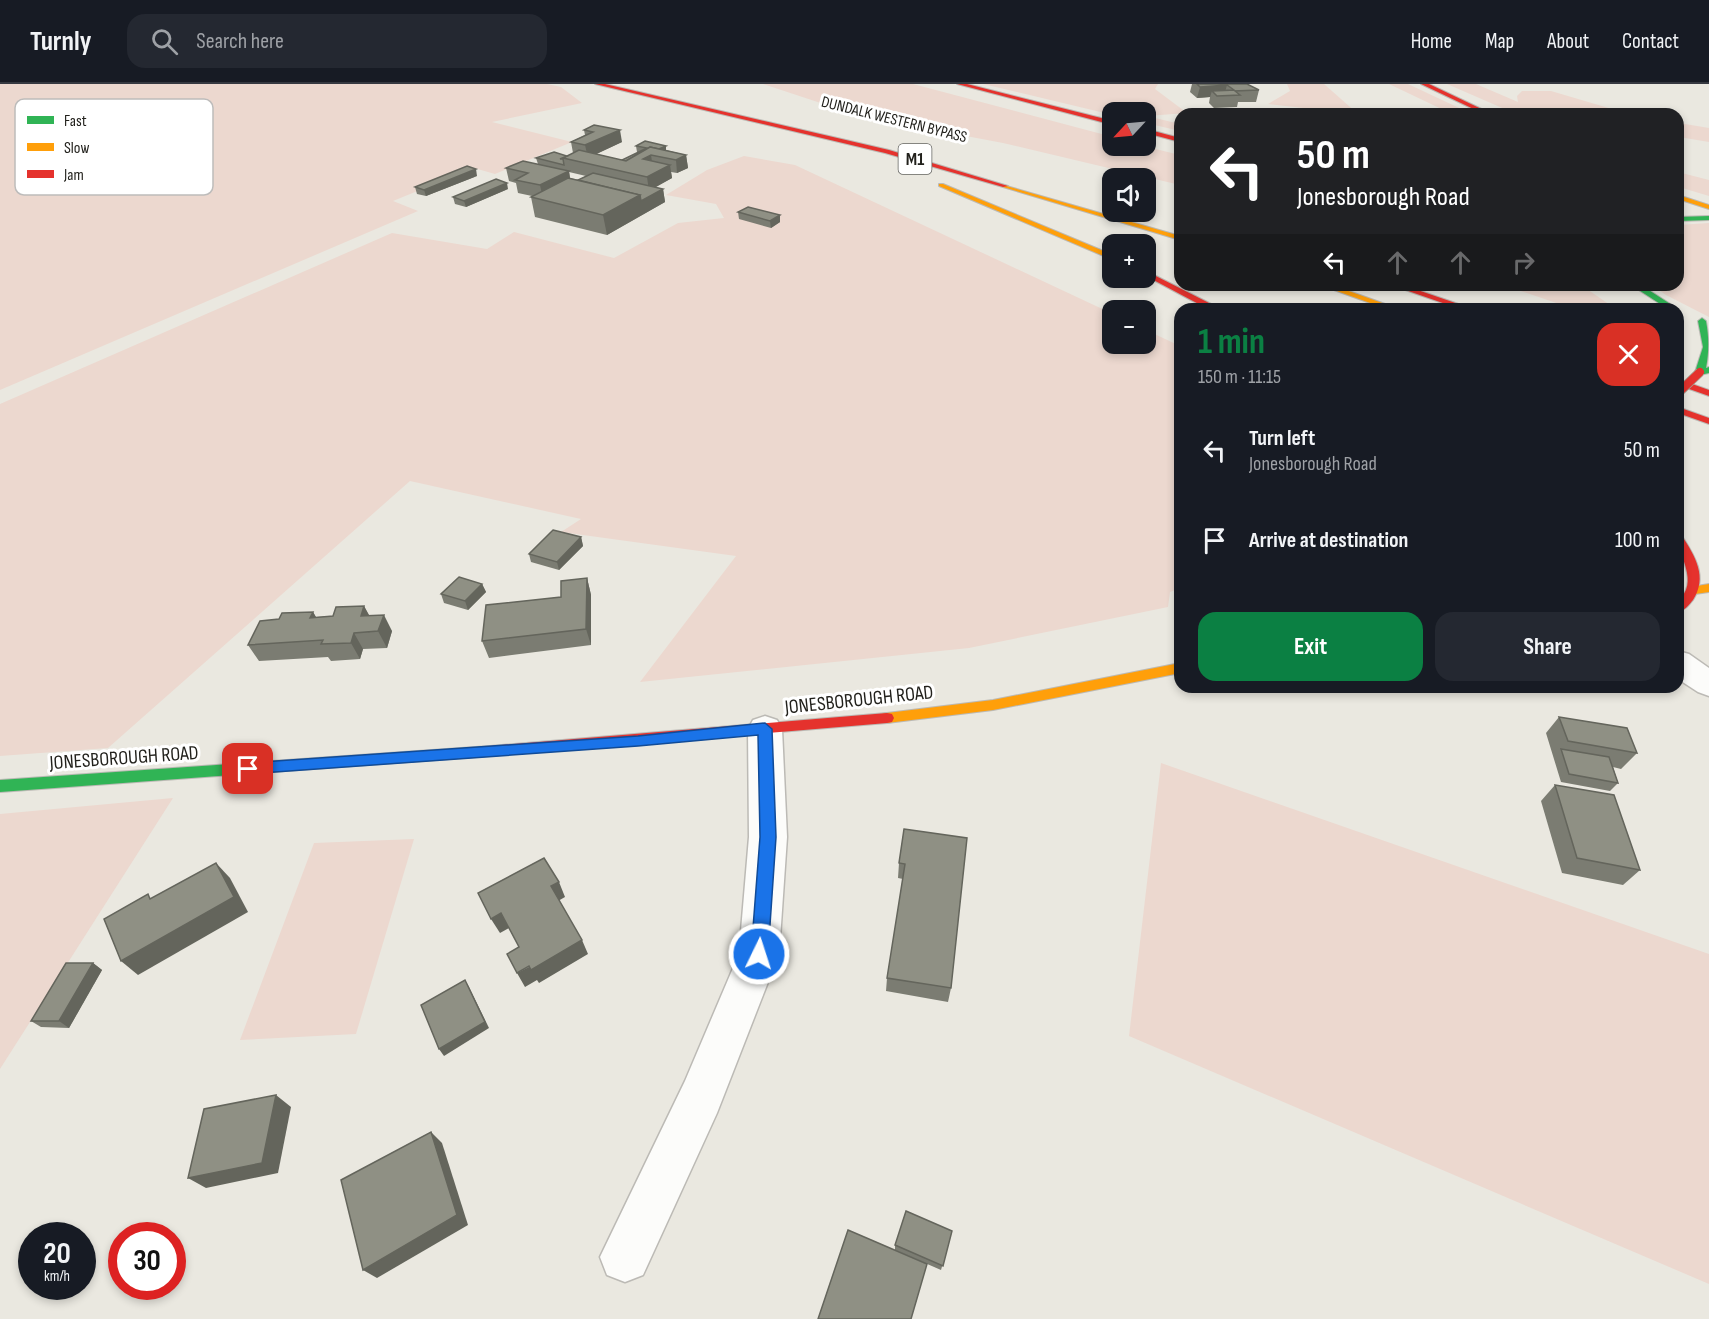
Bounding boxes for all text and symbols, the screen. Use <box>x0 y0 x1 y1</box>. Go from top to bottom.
search box <box>127 14 547 68</box>
text: Turnly <box>30 25 91 58</box>
icon: search <box>148 25 181 58</box>
text: Search here <box>196 28 284 55</box>
text: Home <box>1411 29 1452 54</box>
text: Map <box>1485 29 1514 54</box>
text: About <box>1547 29 1589 54</box>
text: Contact <box>1622 29 1679 54</box>
street label: DUNDALK WESTERN BYPASS <box>819 93 969 147</box>
legend <box>15 99 213 195</box>
north arrow <box>1102 102 1156 156</box>
map controls <box>1102 102 1156 354</box>
text: Fast <box>64 112 87 131</box>
text: 50 m <box>1297 130 1370 181</box>
icon: left <box>1198 132 1276 210</box>
text: Slow <box>64 139 89 158</box>
road number: M1 <box>898 144 932 174</box>
text: Jam <box>63 166 84 185</box>
button: sound <box>1102 168 1156 222</box>
text: Jonesborough Road <box>1297 181 1470 213</box>
button: + <box>1102 234 1156 288</box>
icon: left <box>1318 246 1351 279</box>
icon: ahead <box>1381 246 1414 279</box>
icon: ahead <box>1444 246 1477 279</box>
icon: right <box>1507 246 1540 279</box>
button: − <box>1102 300 1156 354</box>
text: 1 min <box>1198 321 1265 364</box>
button: close <box>1597 323 1660 386</box>
text: 150 m · 11:15 <box>1198 365 1281 389</box>
text: Turn left <box>1249 425 1315 452</box>
icon: left <box>1198 434 1231 467</box>
text: 50 m <box>1624 437 1660 464</box>
text: Jonesborough Road <box>1249 452 1377 476</box>
icon: arrive <box>1198 524 1231 557</box>
text: Arrive at destination <box>1249 527 1408 554</box>
text: 100 m <box>1615 527 1660 554</box>
button: Exit <box>1198 612 1423 681</box>
button: Share <box>1435 612 1660 681</box>
street label: JONESBOROUGH ROAD <box>783 680 934 720</box>
street label: JONESBOROUGH ROAD <box>48 741 199 775</box>
pin <box>222 743 273 794</box>
icon: arrive <box>231 752 264 785</box>
position arrow <box>727 922 791 986</box>
speed limit sign: 30 <box>108 1222 186 1300</box>
text: 20 <box>43 1236 71 1272</box>
text: km/h <box>44 1267 70 1286</box>

